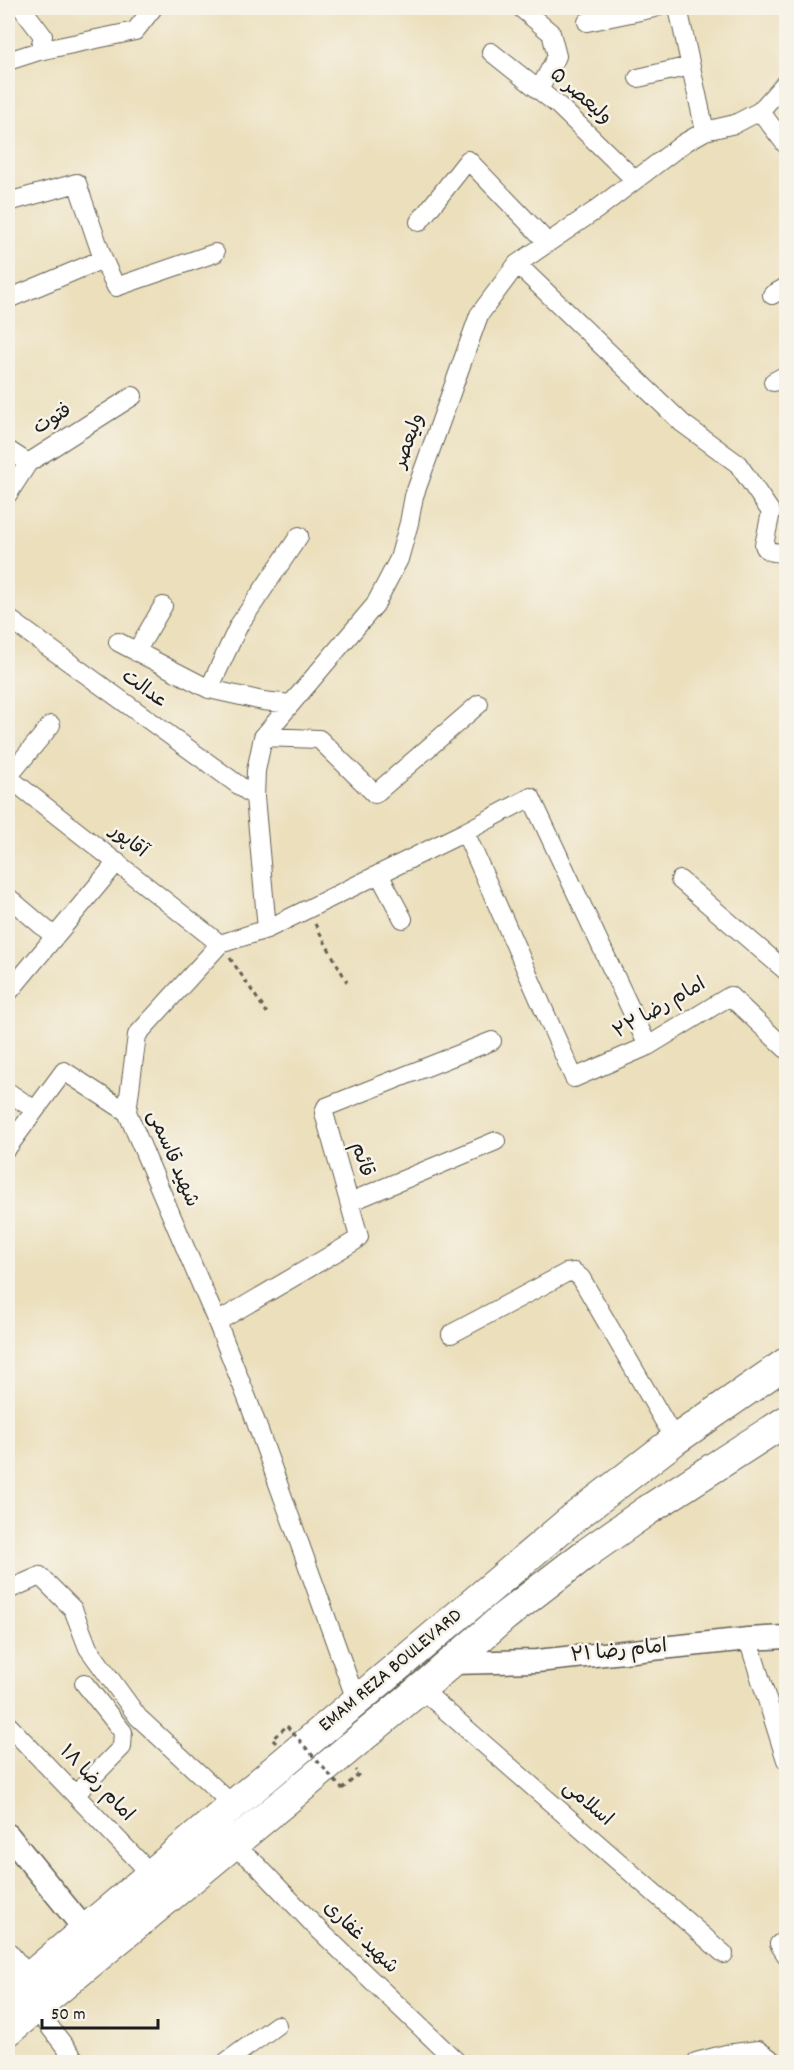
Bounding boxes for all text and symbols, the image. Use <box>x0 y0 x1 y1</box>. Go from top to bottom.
street label: ولیعصر ۵ <box>543 62 617 132</box>
street label: فتوت <box>28 397 78 443</box>
street label: ولیعصر <box>387 410 433 474</box>
street label: عدالت <box>115 664 173 716</box>
street label: آقاپور <box>102 817 154 866</box>
street label: امام رضا ۲۲ <box>608 971 712 1047</box>
street label: شهید قاسمی <box>139 1106 205 1212</box>
street label: قائم <box>343 1139 379 1181</box>
street label: EMAM REZA BOULEVARD <box>313 1603 469 1739</box>
street label: امام رضا ۲۱ <box>569 1633 669 1671</box>
street label: امام رضا ۱۸ <box>52 1739 140 1829</box>
street label: اسلامی <box>556 1774 618 1834</box>
street label: شهید غفاری <box>316 1895 404 1981</box>
scale bar <box>42 1992 158 2030</box>
text: 50 m <box>51 2003 86 2028</box>

